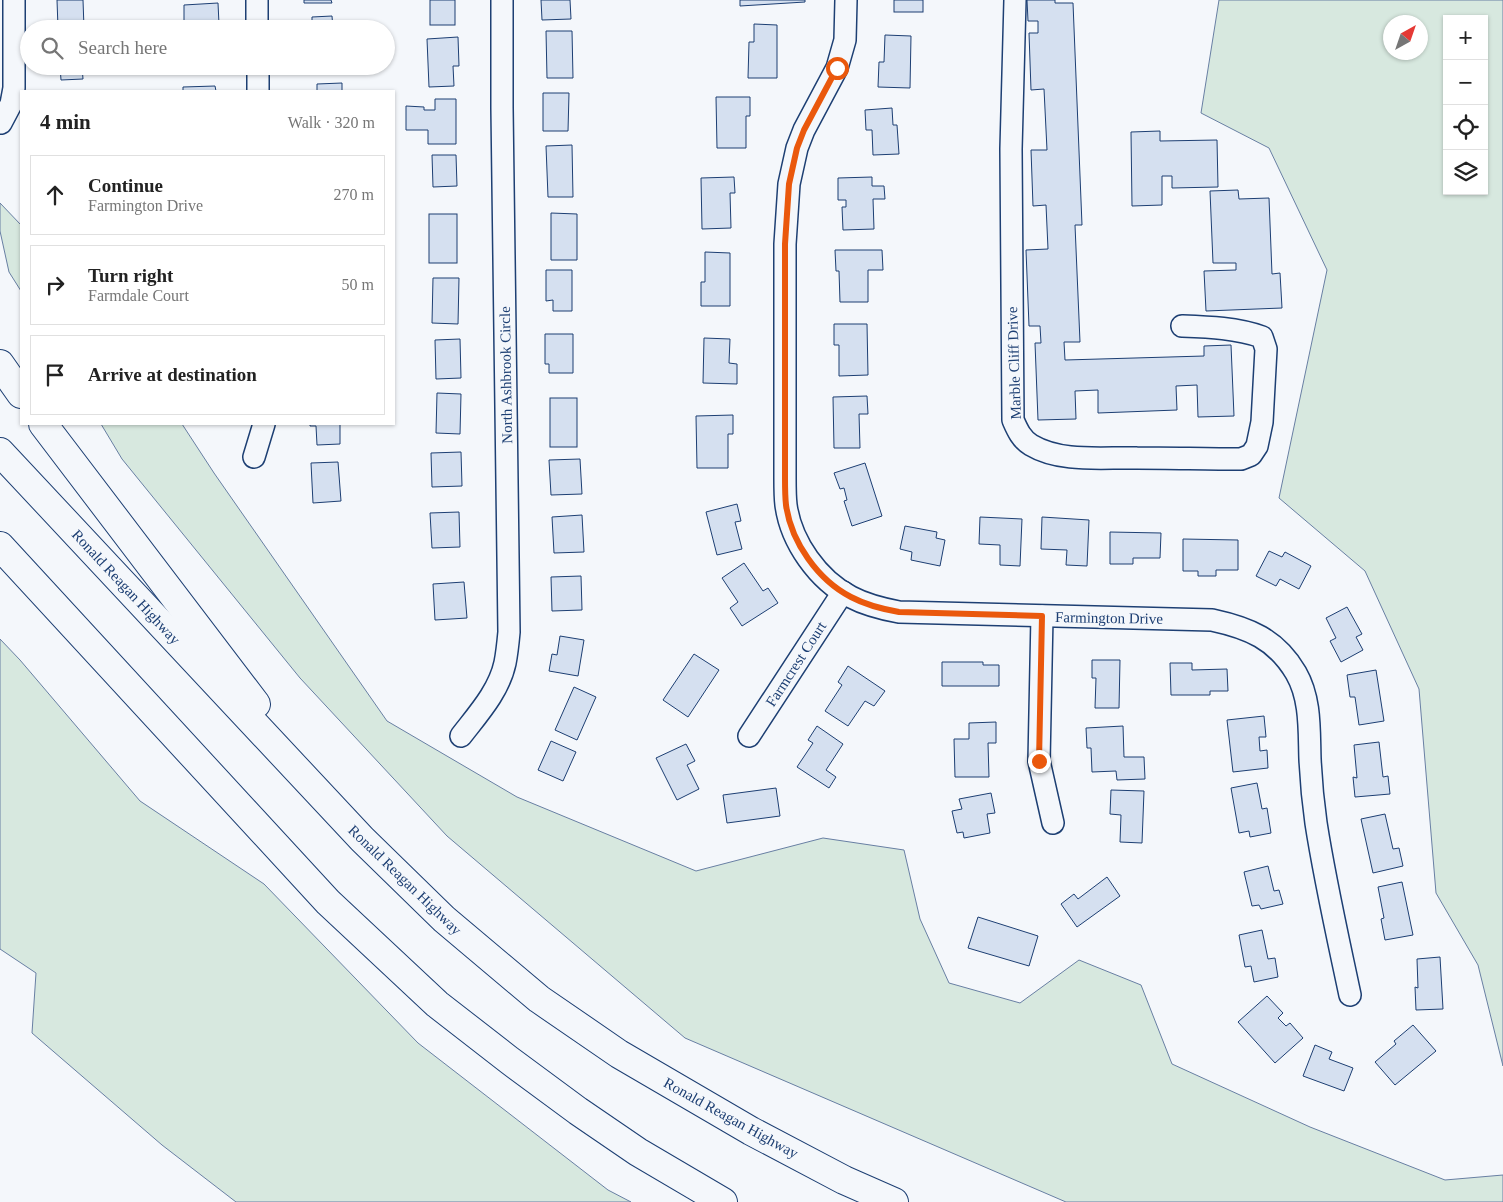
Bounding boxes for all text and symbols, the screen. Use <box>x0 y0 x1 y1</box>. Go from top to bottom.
north arrow <box>1383 15 1428 60</box>
map controls <box>1443 15 1488 195</box>
button: + <box>1443 15 1488 60</box>
search box <box>20 20 395 75</box>
icon: search <box>38 34 66 62</box>
text: Search here <box>78 37 167 58</box>
route start <box>826 57 849 80</box>
button: − <box>1443 60 1488 105</box>
button: locate <box>1443 105 1488 150</box>
text: 4 min <box>40 110 91 134</box>
text: Walk · 320 m <box>288 114 375 131</box>
button: layers <box>1443 150 1488 195</box>
text: Continue <box>88 175 163 196</box>
icon: ahead <box>41 181 69 209</box>
text: 270 m <box>334 186 374 203</box>
text: Farmington Drive <box>88 197 203 214</box>
text: Turn right <box>88 265 173 286</box>
icon: right <box>41 271 69 299</box>
text: 50 m <box>342 276 374 293</box>
text: Farmdale Court <box>88 287 189 304</box>
street label: North Ashbrook Circle <box>497 306 515 444</box>
street label: Marble Cliff Drive <box>1004 306 1024 420</box>
icon: arrive <box>41 361 69 389</box>
text: Arrive at destination <box>88 364 257 385</box>
street label: Ronald Reagan Highway <box>69 526 184 648</box>
street label: Farmington Drive <box>1055 609 1163 627</box>
street label: Farmcrest Court <box>763 618 830 709</box>
route end <box>1028 750 1051 773</box>
street label: Ronald Reagan Highway <box>345 822 465 938</box>
street label: Ronald Reagan Highway <box>661 1074 801 1162</box>

